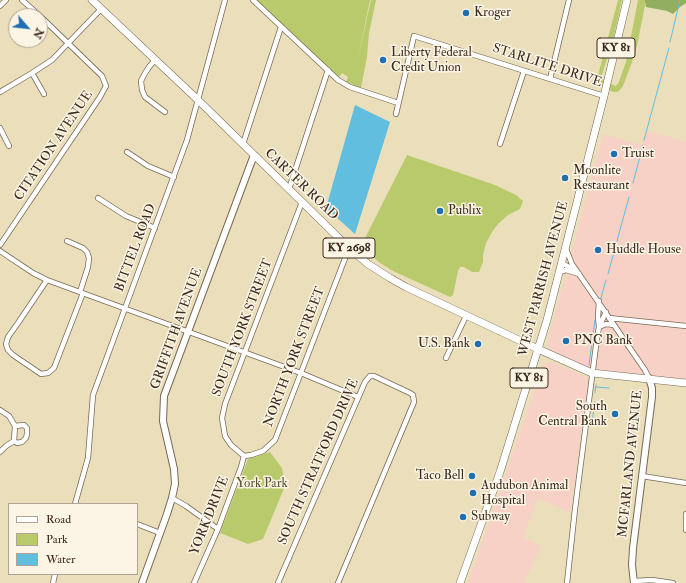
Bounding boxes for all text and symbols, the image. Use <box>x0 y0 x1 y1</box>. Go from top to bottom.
place label: Kroger <box>474 5 511 21</box>
north arrow <box>8 8 48 48</box>
marker: Kroger <box>461 8 471 18</box>
text: N <box>30 26 46 41</box>
road number: KY 81 <box>597 38 635 58</box>
street label: STARLITE DRIVE <box>490 41 604 91</box>
place label: Liberty Federal Credit Union <box>391 45 472 76</box>
marker: Liberty Federal Credit Union <box>378 55 388 65</box>
street label: CITATION AVENUE <box>11 88 97 204</box>
street label: CARTER ROAD <box>261 146 341 224</box>
place label: Truist <box>622 146 654 162</box>
marker: Truist <box>609 149 619 159</box>
place label: Moonlite Restaurant <box>573 163 629 194</box>
marker: Moonlite Restaurant <box>560 173 570 183</box>
street label: WEST PARRISH AVENUE <box>516 200 572 358</box>
street label: BITTEL ROAD <box>112 202 160 294</box>
place label: Publix <box>448 203 481 219</box>
marker: Publix <box>435 206 445 216</box>
road number: KY 2698 <box>323 238 375 258</box>
place label: Huddle House <box>606 242 681 258</box>
marker: Huddle House <box>593 245 603 255</box>
street label: SOUTH YORK STREET <box>210 257 276 399</box>
street label: GRIFFITH AVENUE <box>148 266 206 392</box>
street label: NORTH YORK STREET <box>261 285 329 429</box>
place label: PNC Bank <box>574 333 632 349</box>
place label: U.S. Bank <box>418 336 470 352</box>
marker: PNC Bank <box>561 336 571 346</box>
marker: U.S. Bank <box>473 339 483 349</box>
road number: KY 81 <box>510 368 548 388</box>
street label: SOUTH STRATFORD DRIVE <box>275 377 363 547</box>
street label: MCFARLAND AVENUE <box>616 390 646 538</box>
place label: South Central Bank <box>538 399 607 430</box>
marker: South Central Bank <box>610 409 620 419</box>
place label: Taco Bell <box>416 468 464 484</box>
marker: Taco Bell <box>467 471 477 481</box>
street label: YORK DRIVE <box>187 474 233 558</box>
park label: York Park <box>236 476 288 492</box>
place label: Audubon Animal Hospital <box>481 478 568 509</box>
marker: Audubon Animal Hospital <box>468 488 478 498</box>
legend <box>8 503 138 575</box>
place label: Subway <box>471 509 510 525</box>
text: Road <box>46 512 71 527</box>
marker: Subway <box>458 512 468 522</box>
text: Park <box>46 532 68 547</box>
text: Water <box>46 552 75 567</box>

